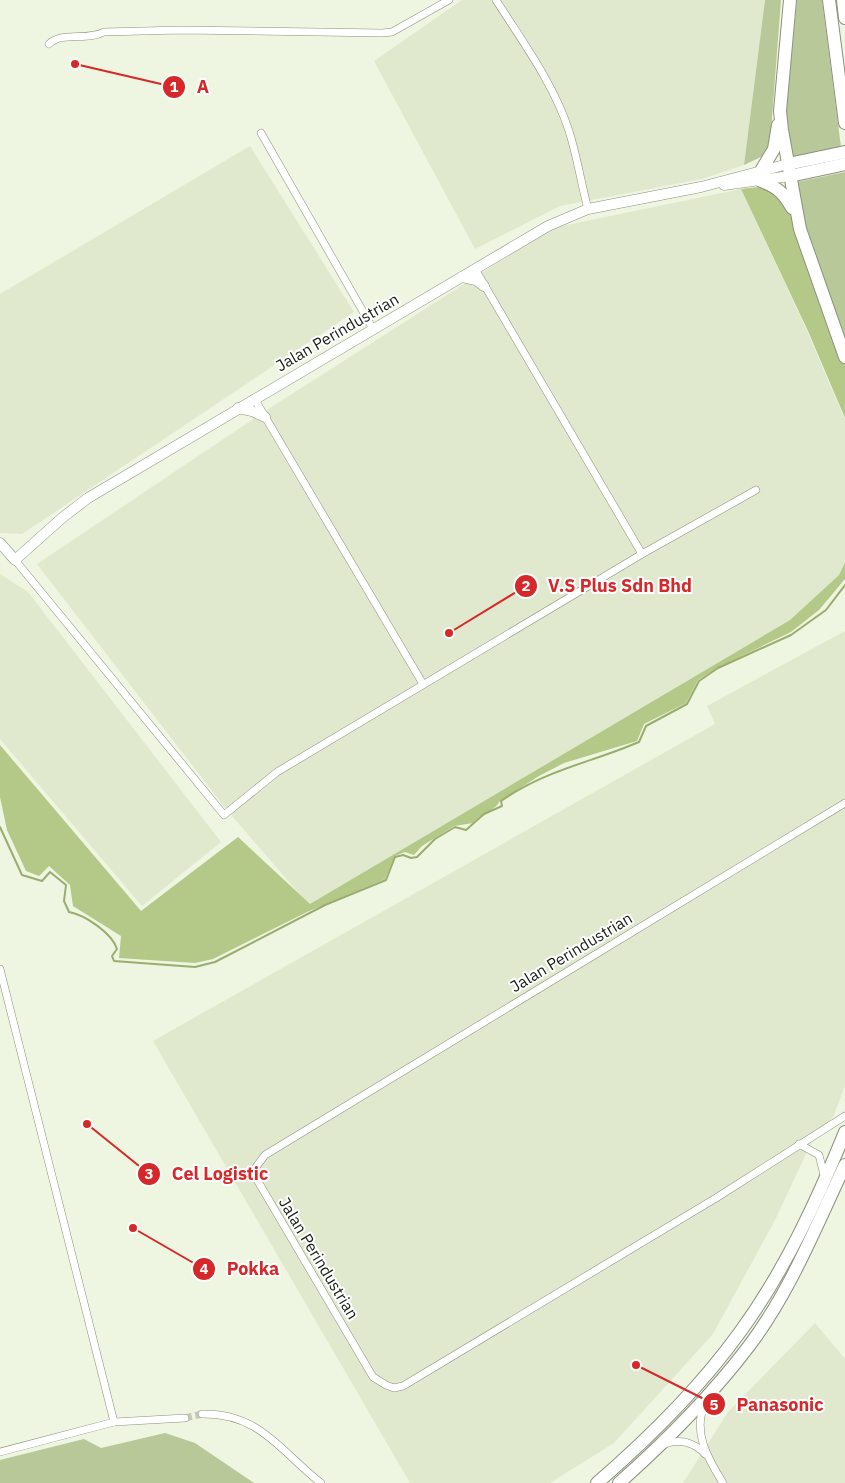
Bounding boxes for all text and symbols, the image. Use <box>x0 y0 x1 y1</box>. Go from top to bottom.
callout: A <box>162 70 219 103</box>
text: A <box>197 75 209 98</box>
text: 1 <box>169 77 179 96</box>
street label: Jalan Perindustrian <box>272 289 402 375</box>
callout: V.S Plus Sdn Bhd <box>513 569 702 602</box>
text: V.S Plus Sdn Bhd <box>548 574 692 597</box>
text: 2 <box>521 576 531 595</box>
street label: Jalan Perindustrian <box>506 908 636 996</box>
callout: Cel Logistic <box>136 1157 278 1190</box>
text: Cel Logistic <box>172 1162 268 1185</box>
text: 3 <box>144 1164 154 1183</box>
street label: Jalan Perindustrian <box>275 1193 363 1323</box>
callout: Pokka <box>191 1252 289 1285</box>
text: Pokka <box>227 1257 279 1280</box>
text: 4 <box>199 1259 209 1278</box>
callout: Panasonic <box>701 1388 834 1421</box>
text: Panasonic <box>736 1393 824 1416</box>
text: 5 <box>709 1395 719 1414</box>

